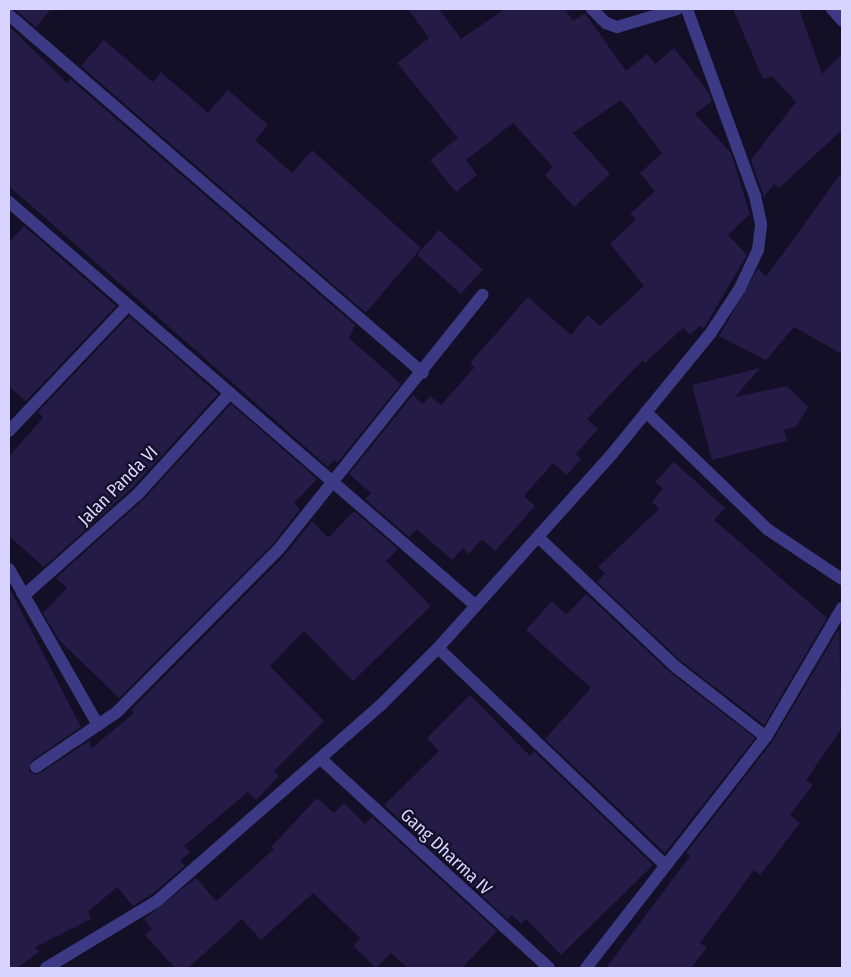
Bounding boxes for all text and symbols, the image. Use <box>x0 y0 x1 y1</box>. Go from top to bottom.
street label: Jalan Panda VI <box>74 442 162 530</box>
street label: Gang Dharma IV <box>396 804 496 900</box>

